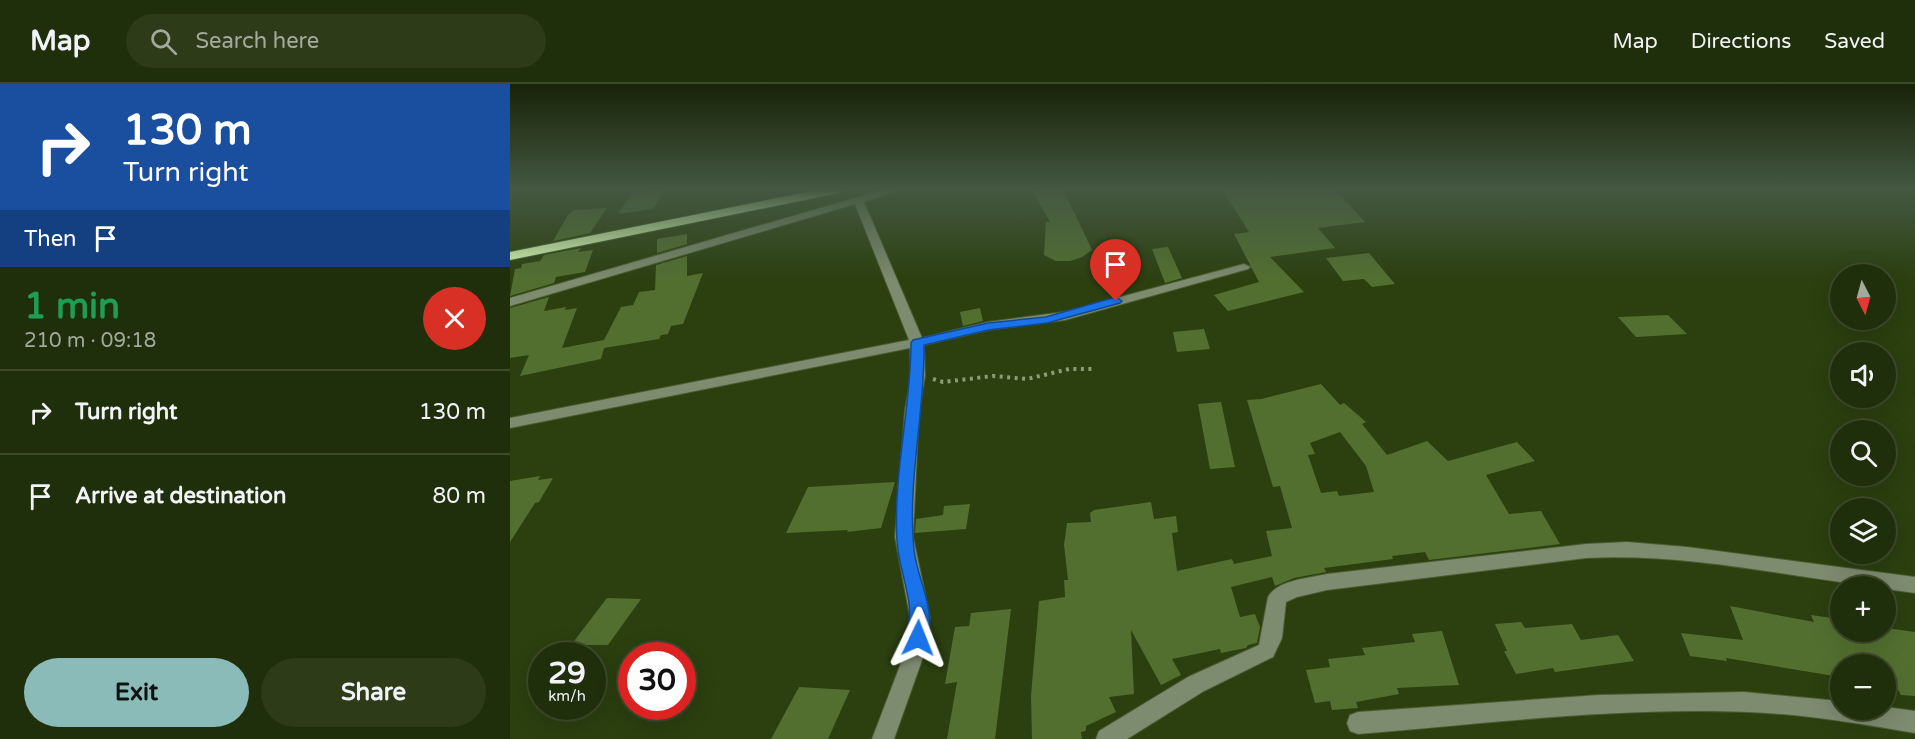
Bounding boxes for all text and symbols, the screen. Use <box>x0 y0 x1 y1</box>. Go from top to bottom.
search box <box>126 14 546 68</box>
text: Map <box>30 24 90 58</box>
icon: search <box>147 25 180 58</box>
text: Search here <box>195 28 319 54</box>
text: Map <box>1612 29 1658 54</box>
text: Directions <box>1691 29 1791 54</box>
text: Saved <box>1824 29 1885 54</box>
text: 130 m <box>123 105 252 156</box>
icon: right <box>24 108 102 186</box>
text: Turn right <box>123 156 249 189</box>
icon: arrive <box>89 222 122 255</box>
text: Then <box>24 226 77 252</box>
pin <box>1090 239 1141 301</box>
icon: arrive <box>1099 248 1132 281</box>
north arrow <box>1830 264 1896 330</box>
map controls <box>1830 264 1896 720</box>
text: 1 min <box>24 285 120 328</box>
button: close <box>423 287 486 350</box>
text: 210 m · 09:18 <box>24 329 156 353</box>
button: sound <box>1830 342 1896 408</box>
icon: right <box>24 396 57 429</box>
text: Turn right <box>75 399 177 425</box>
text: 130 m <box>419 399 486 425</box>
button: search <box>1830 420 1896 486</box>
icon: arrive <box>24 480 57 513</box>
text: Arrive at destination <box>75 483 286 509</box>
text: 80 m <box>432 483 486 509</box>
button: layers <box>1830 498 1896 564</box>
button: + <box>1830 576 1896 642</box>
position arrow <box>886 606 950 670</box>
speed limit sign: 30 <box>618 642 696 720</box>
button: − <box>1830 654 1896 720</box>
text: 29 <box>548 655 586 692</box>
button: Exit <box>24 658 249 727</box>
button: Share <box>261 658 486 727</box>
text: km/h <box>548 687 586 705</box>

